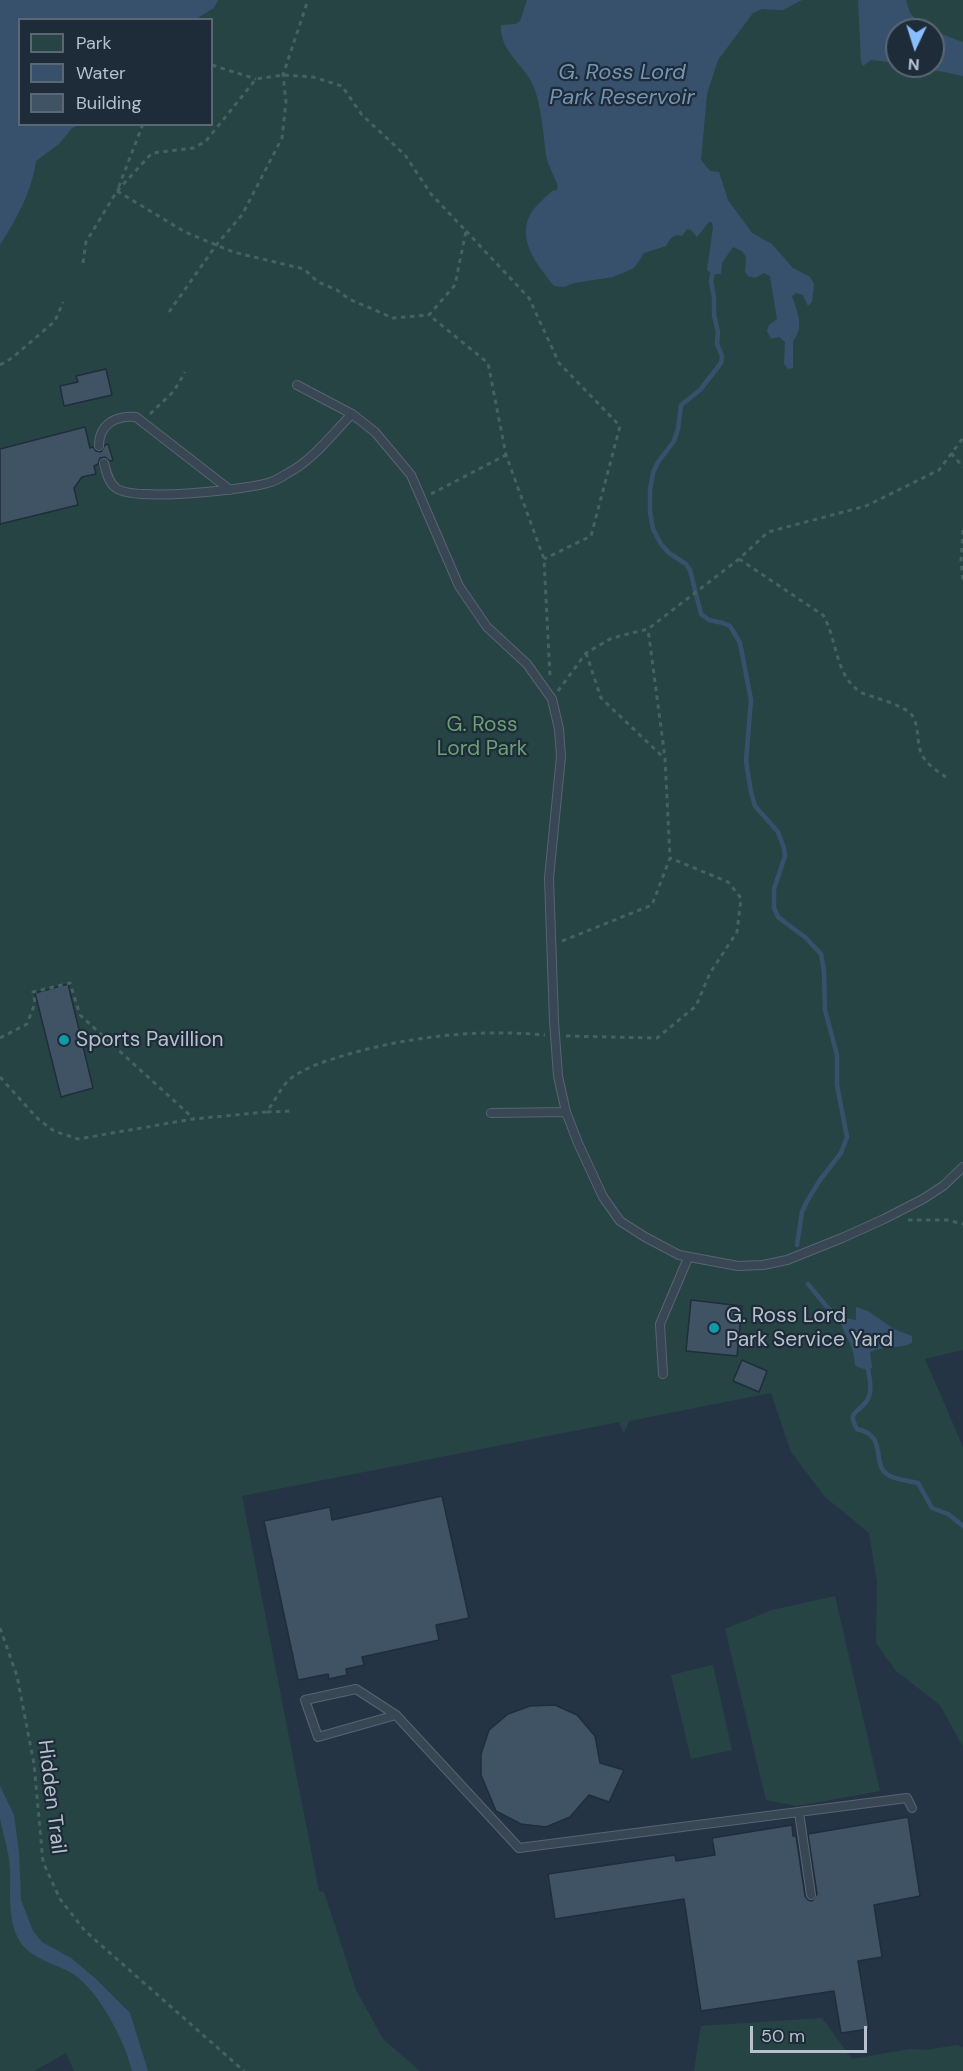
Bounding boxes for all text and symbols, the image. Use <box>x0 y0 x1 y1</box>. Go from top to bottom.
legend <box>18 18 213 126</box>
north arrow <box>885 18 945 78</box>
text: Park <box>76 31 112 55</box>
text: N <box>907 54 920 75</box>
water label: G. Ross Lord Park Reservoir <box>549 60 695 112</box>
text: Water <box>76 61 126 85</box>
text: Building <box>76 91 141 115</box>
park label: G. Ross Lord Park <box>437 712 527 762</box>
place label: Sports Pavillion <box>76 1027 224 1053</box>
marker: Sports Pavillion <box>57 1033 71 1047</box>
place label: G. Ross Lord Park Service Yard <box>726 1303 893 1353</box>
marker: G. Ross Lord Park Service Yard <box>707 1321 721 1335</box>
street label: Hidden Trail <box>32 1739 70 1855</box>
scale bar <box>753 2014 870 2052</box>
text: 50 m <box>761 2024 805 2048</box>

